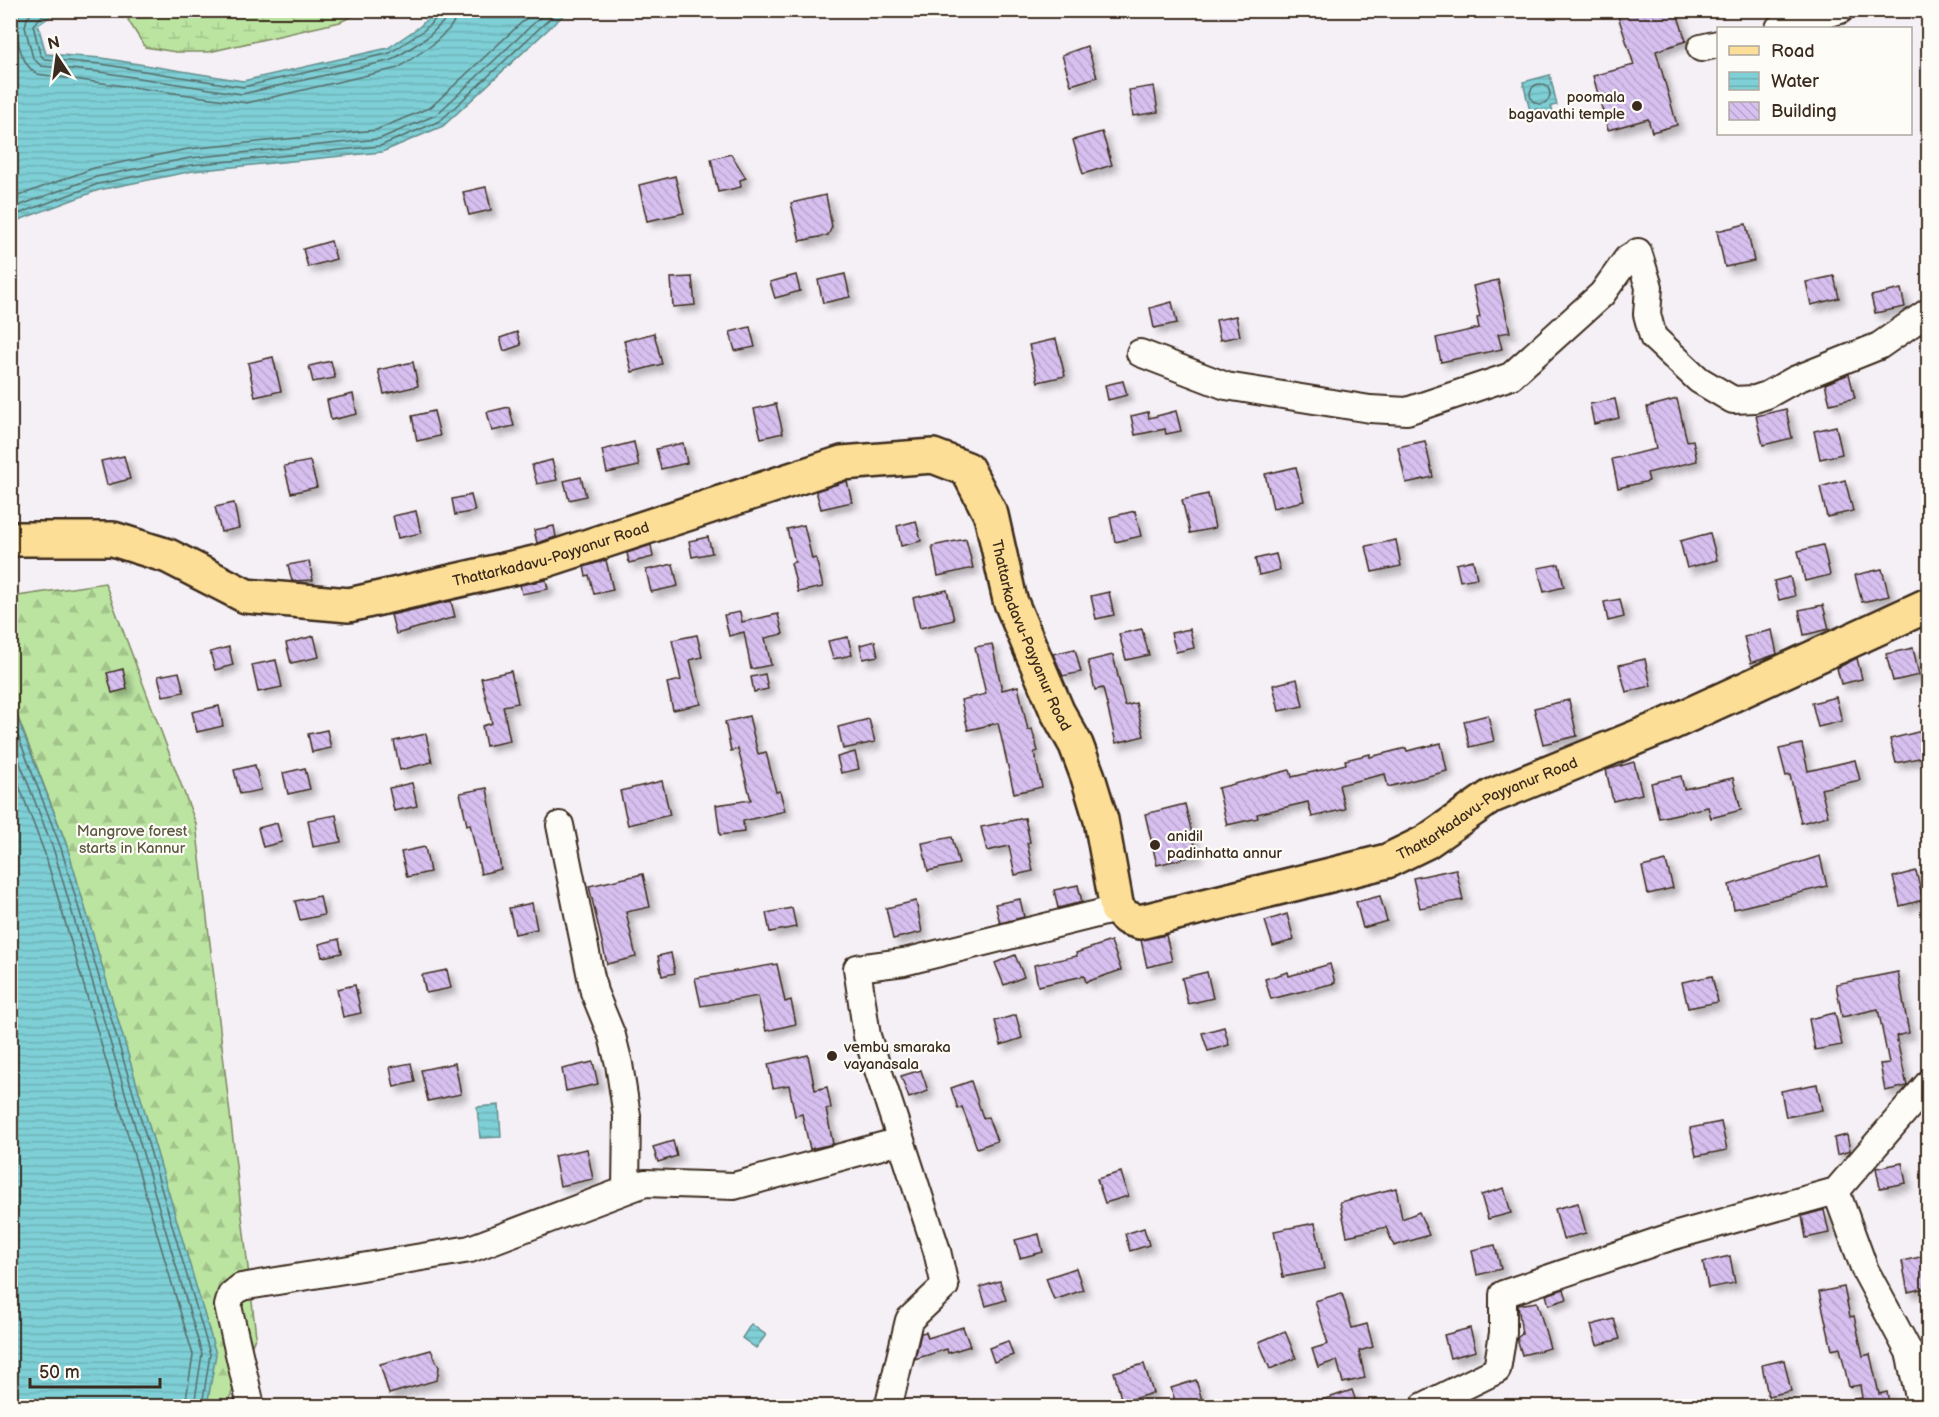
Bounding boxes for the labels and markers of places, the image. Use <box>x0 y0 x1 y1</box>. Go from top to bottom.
place label: poomala bagavathi temple <box>1509 88 1625 124</box>
marker: poomala bagavathi temple <box>1630 99 1644 113</box>
place label: anidil padinhatta annur <box>1167 827 1283 863</box>
marker: anidil padinhatta annur <box>1148 838 1162 852</box>
place label: vembu smaraka vayanasala <box>843 1038 951 1074</box>
marker: vembu smaraka vayanasala <box>825 1049 839 1063</box>

